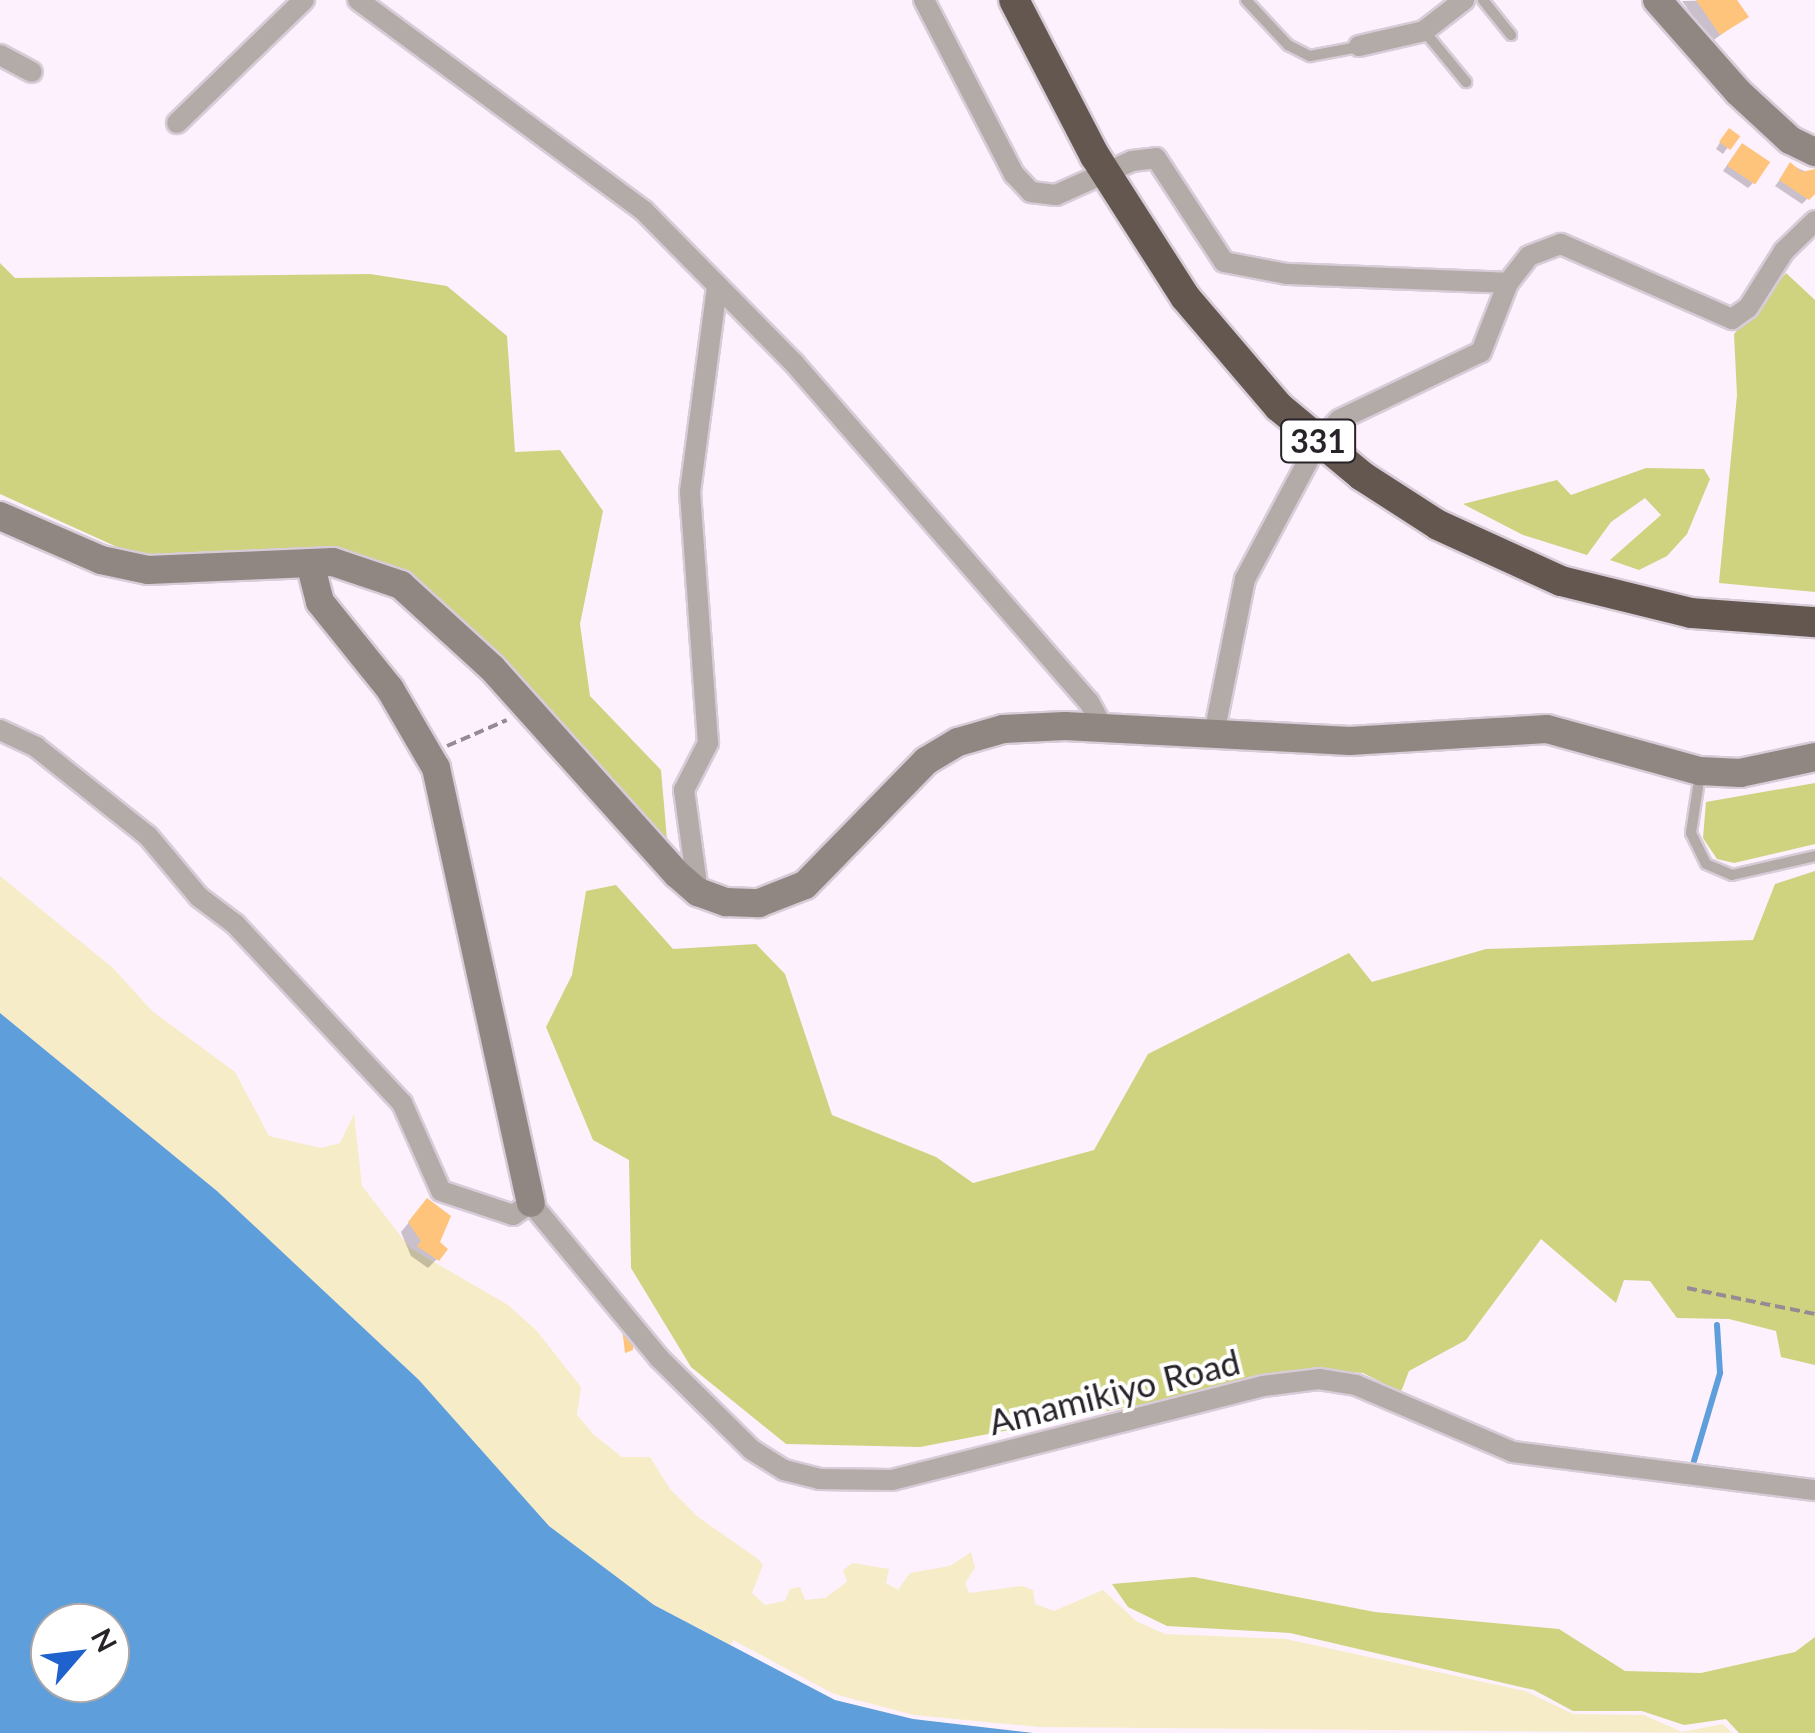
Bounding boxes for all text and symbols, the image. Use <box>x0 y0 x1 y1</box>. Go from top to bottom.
road number: 331 <box>1278 414 1358 468</box>
street label: Amamikiyo Road <box>984 1340 1244 1442</box>
north arrow <box>30 1603 130 1703</box>
text: N <box>85 1622 125 1657</box>

